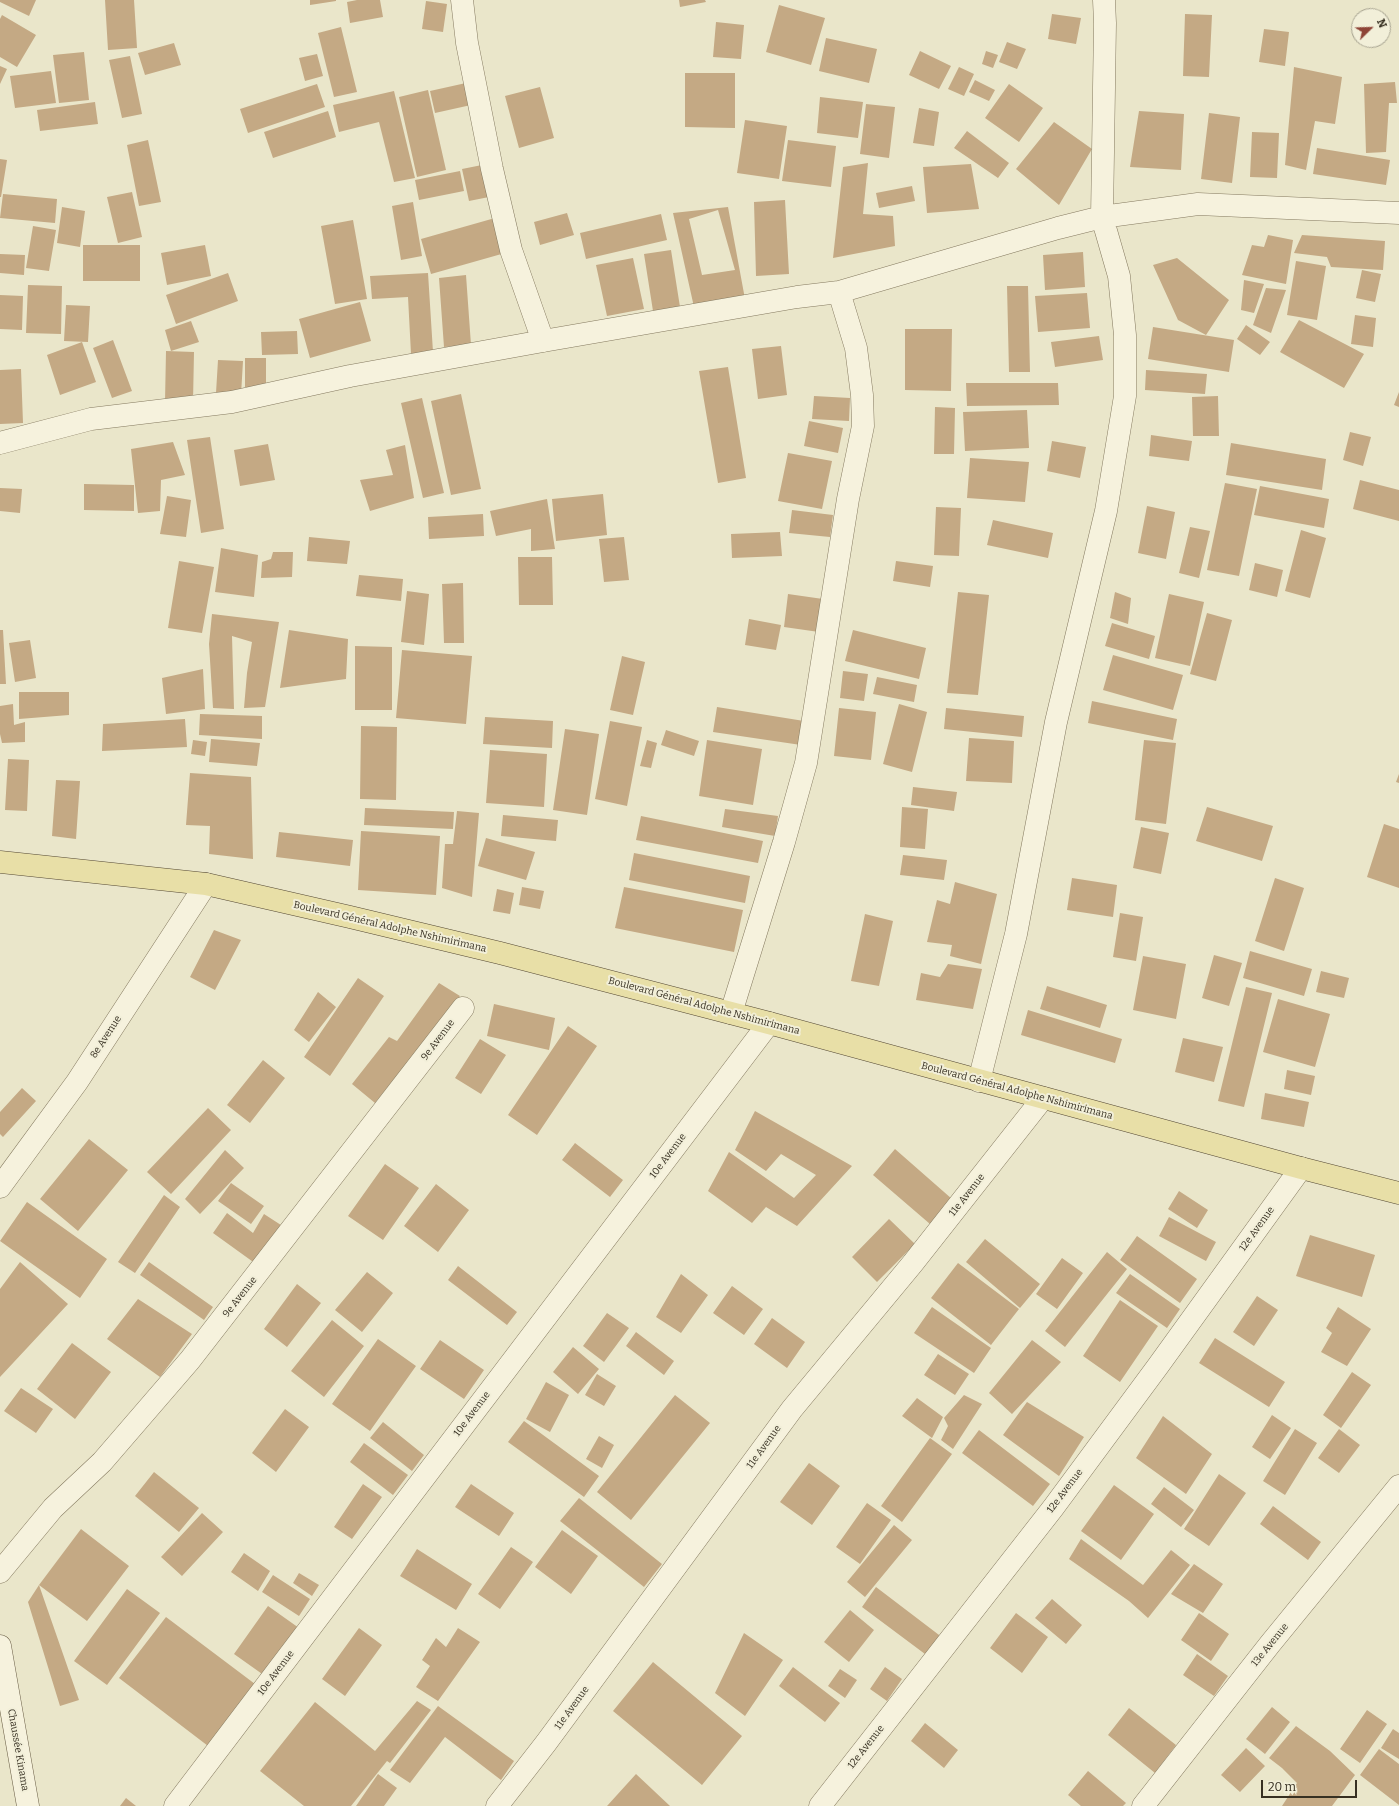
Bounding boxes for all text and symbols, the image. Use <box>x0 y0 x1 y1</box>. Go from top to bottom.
north arrow <box>1351 8 1391 48</box>
text: N <box>1374 17 1389 30</box>
street label: Boulevard Général Adolphe Nshimirimana <box>292 899 488 955</box>
street label: Boulevard Général Adolphe Nshimirimana <box>607 975 801 1037</box>
street label: 8e Avenue <box>88 1013 124 1061</box>
street label: 9e Avenue <box>419 1017 457 1063</box>
street label: Boulevard Général Adolphe Nshimirimana <box>920 1060 1114 1122</box>
street label: 10e Avenue <box>647 1131 689 1181</box>
street label: 11e Avenue <box>947 1171 987 1219</box>
street label: 12e Avenue <box>1237 1204 1277 1254</box>
street label: 9e Avenue <box>220 1274 260 1320</box>
street label: 10e Avenue <box>451 1389 493 1439</box>
street label: 11e Avenue <box>744 1423 784 1471</box>
street label: 12e Avenue <box>1045 1467 1085 1515</box>
street label: 13e Avenue <box>1249 1621 1291 1669</box>
street label: 10e Avenue <box>255 1648 297 1698</box>
street label: 11e Avenue <box>552 1684 592 1732</box>
street label: Chaussée Kinama <box>5 1708 31 1792</box>
street label: 12e Avenue <box>845 1723 887 1771</box>
scale bar <box>1263 1772 1359 1798</box>
text: 20 m <box>1268 1780 1296 1794</box>

